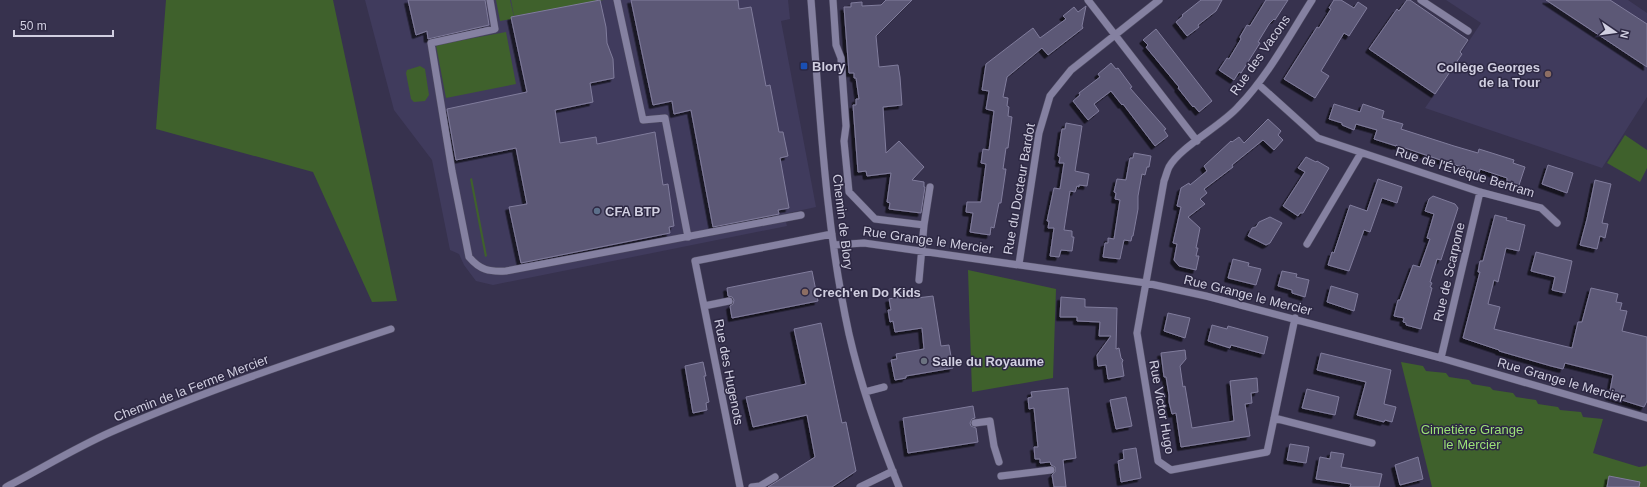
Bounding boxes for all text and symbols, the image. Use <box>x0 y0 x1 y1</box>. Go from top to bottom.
scale bar <box>14 12 113 38</box>
street label: Rue des Vacons <box>1227 12 1294 98</box>
north arrow <box>1595 12 1635 52</box>
text: 50 m <box>20 19 47 33</box>
text: N <box>1618 29 1631 40</box>
place label: Blory <box>812 59 846 74</box>
place label: Collège Georges de la Tour <box>1437 60 1540 90</box>
marker: Blory <box>799 61 809 71</box>
marker: Collège Georges de la Tour <box>1543 69 1553 79</box>
street label: Rue du Docteur Bardot <box>1000 122 1038 256</box>
street label: Rue de l'Évêque Bertram <box>1394 144 1536 200</box>
street label: Chemin de Blory <box>830 173 856 271</box>
place label: CFA BTP <box>605 204 660 219</box>
marker: CFA BTP <box>592 206 602 216</box>
street label: Rue de Scarpone <box>1430 221 1468 323</box>
street label: Rue Grange le Mercier <box>862 223 995 257</box>
street label: Rue Grange le Mercier <box>1182 272 1314 318</box>
place label: Crech'en Do Kids <box>813 285 921 300</box>
marker: Crech'en Do Kids <box>800 287 810 297</box>
street label: Rue des Hugenots <box>711 318 747 427</box>
street label: Chemin de la Ferme Mercier <box>111 351 271 425</box>
place label: Salle du Royaume <box>932 354 1044 369</box>
street label: Rue Grange le Mercier <box>1496 355 1627 406</box>
marker: Salle du Royaume <box>919 356 929 366</box>
street label: Rue Victor Hugo <box>1146 359 1178 455</box>
park label: Cimetière Grange le Mercier <box>1421 422 1523 452</box>

